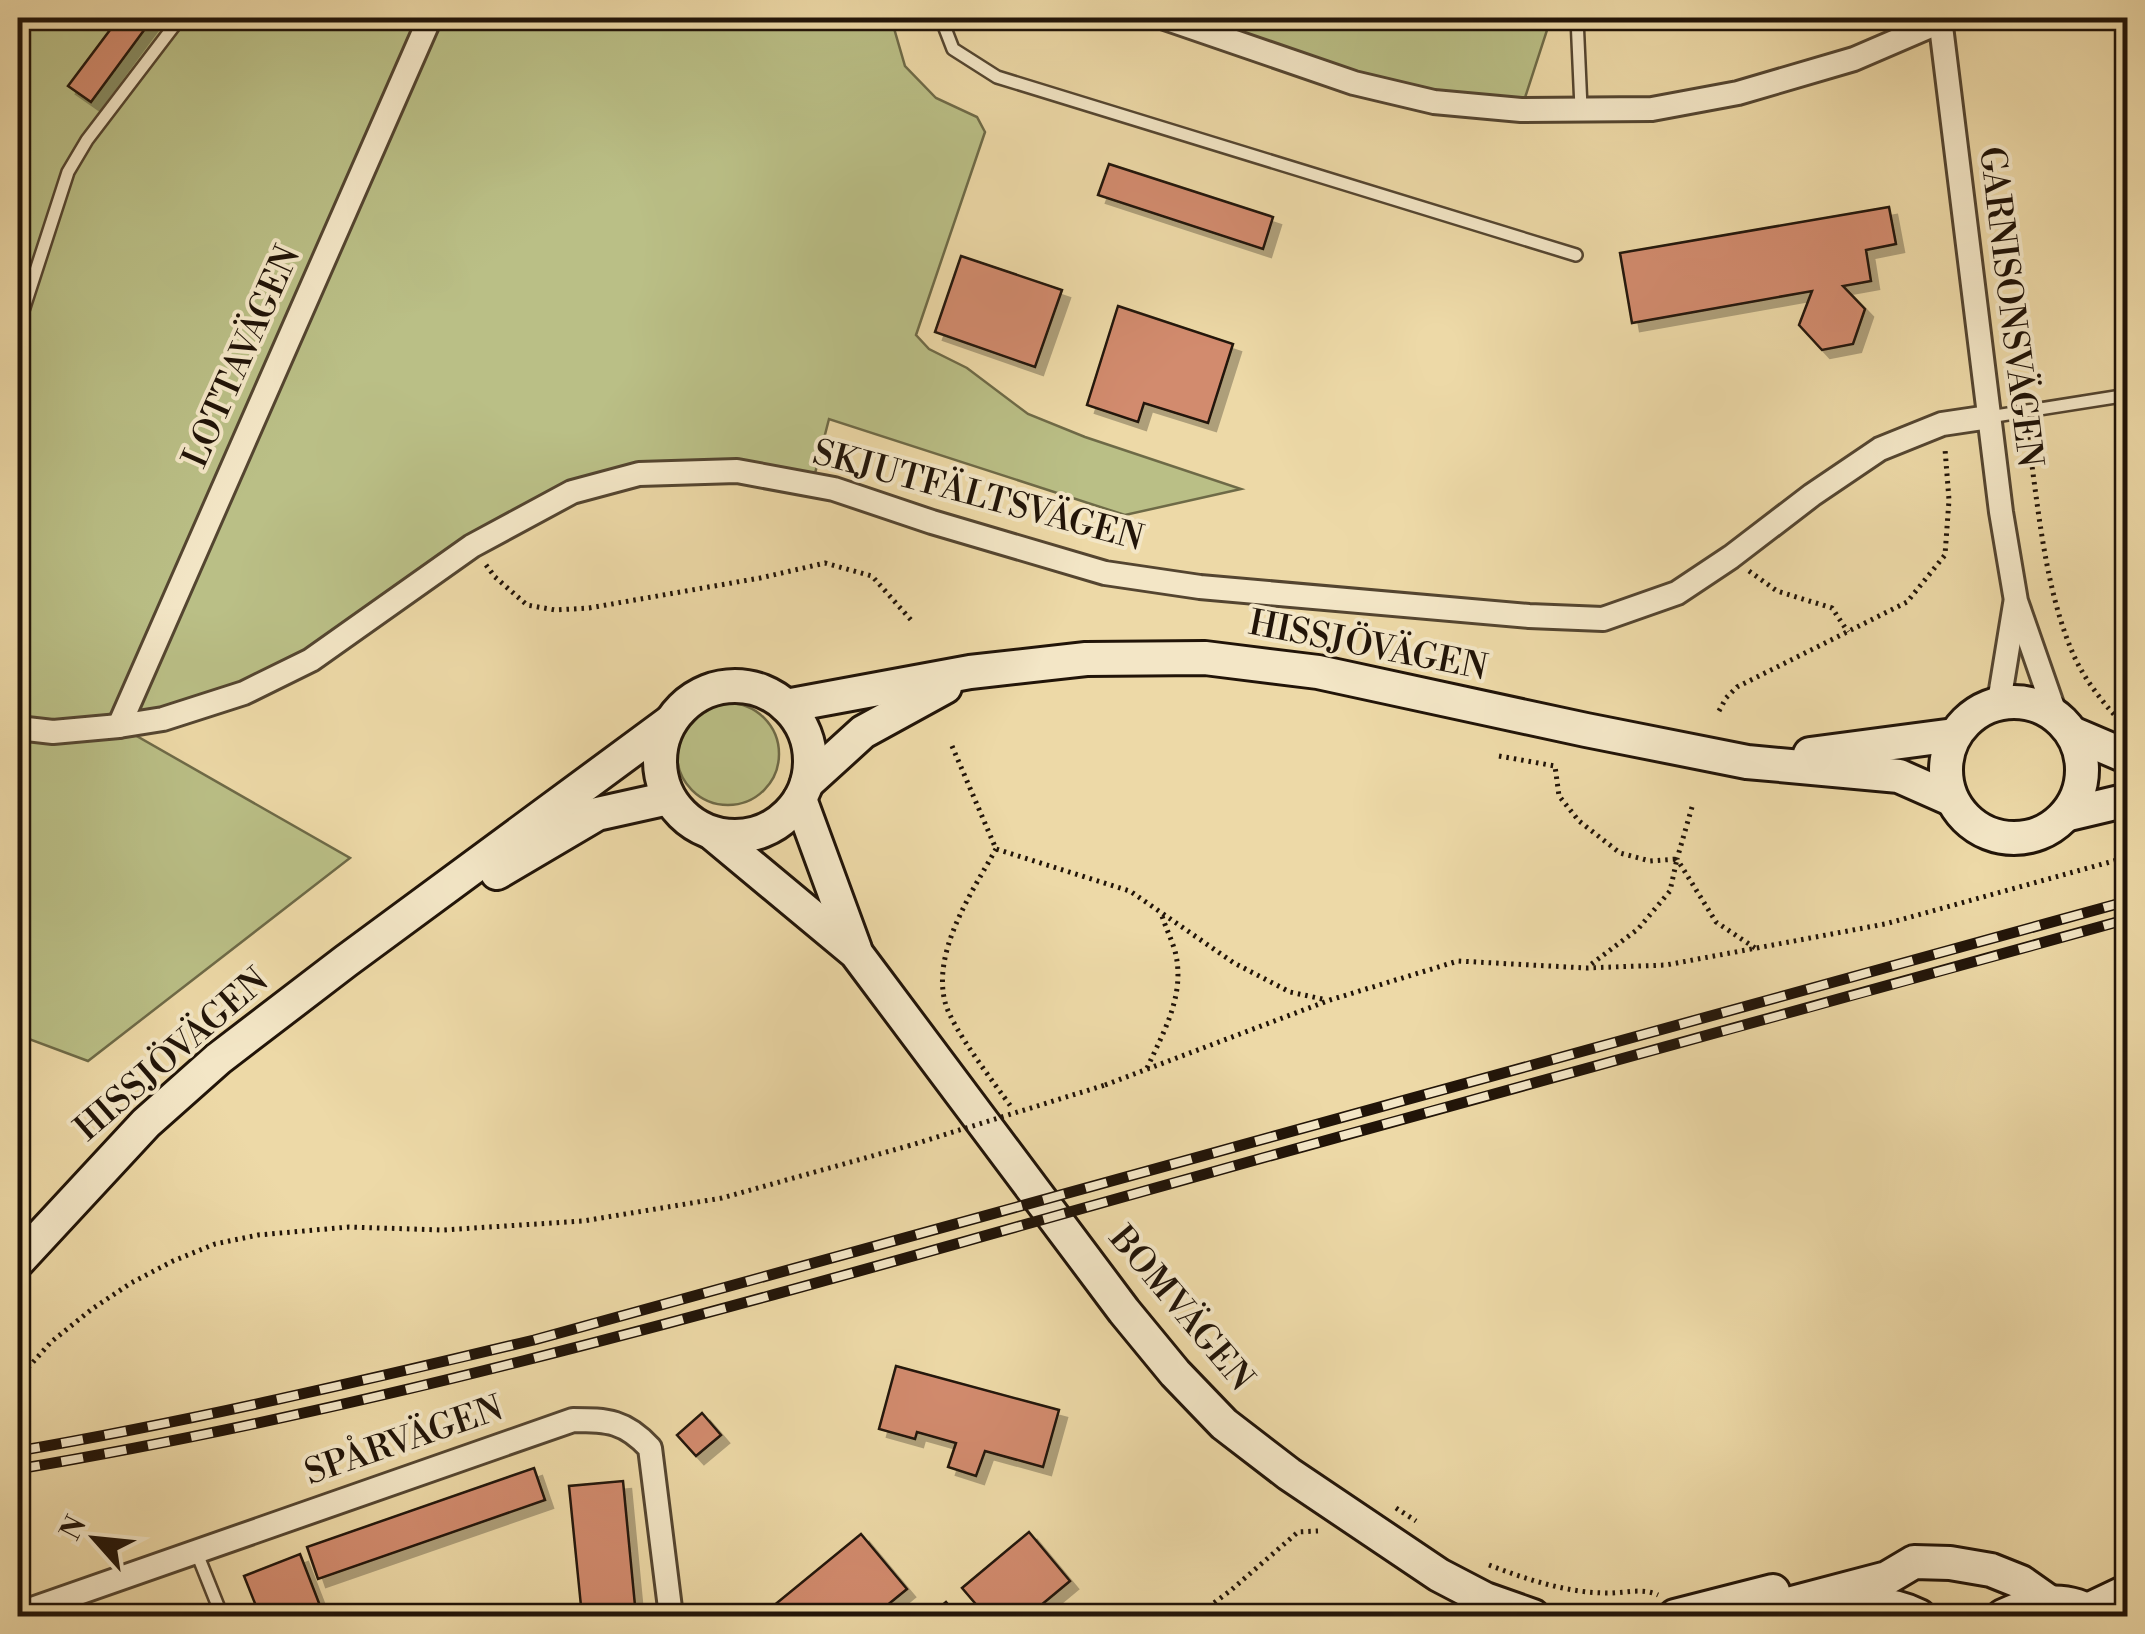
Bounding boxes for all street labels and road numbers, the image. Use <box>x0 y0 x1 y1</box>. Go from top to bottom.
street label: GARNISONSVÄGEN <box>1969 144 2052 470</box>
street label: LOTTAVÄGEN <box>173 239 310 475</box>
street label: SKJUTFÄLTSVÄGEN <box>808 430 1148 561</box>
street label: HISSJÖVÄGEN <box>1245 600 1491 690</box>
street label: HISSJÖVÄGEN <box>65 958 277 1151</box>
street label: BOMVÄGEN <box>1099 1216 1263 1400</box>
street label: SPÅRVÄGEN <box>299 1385 509 1495</box>

